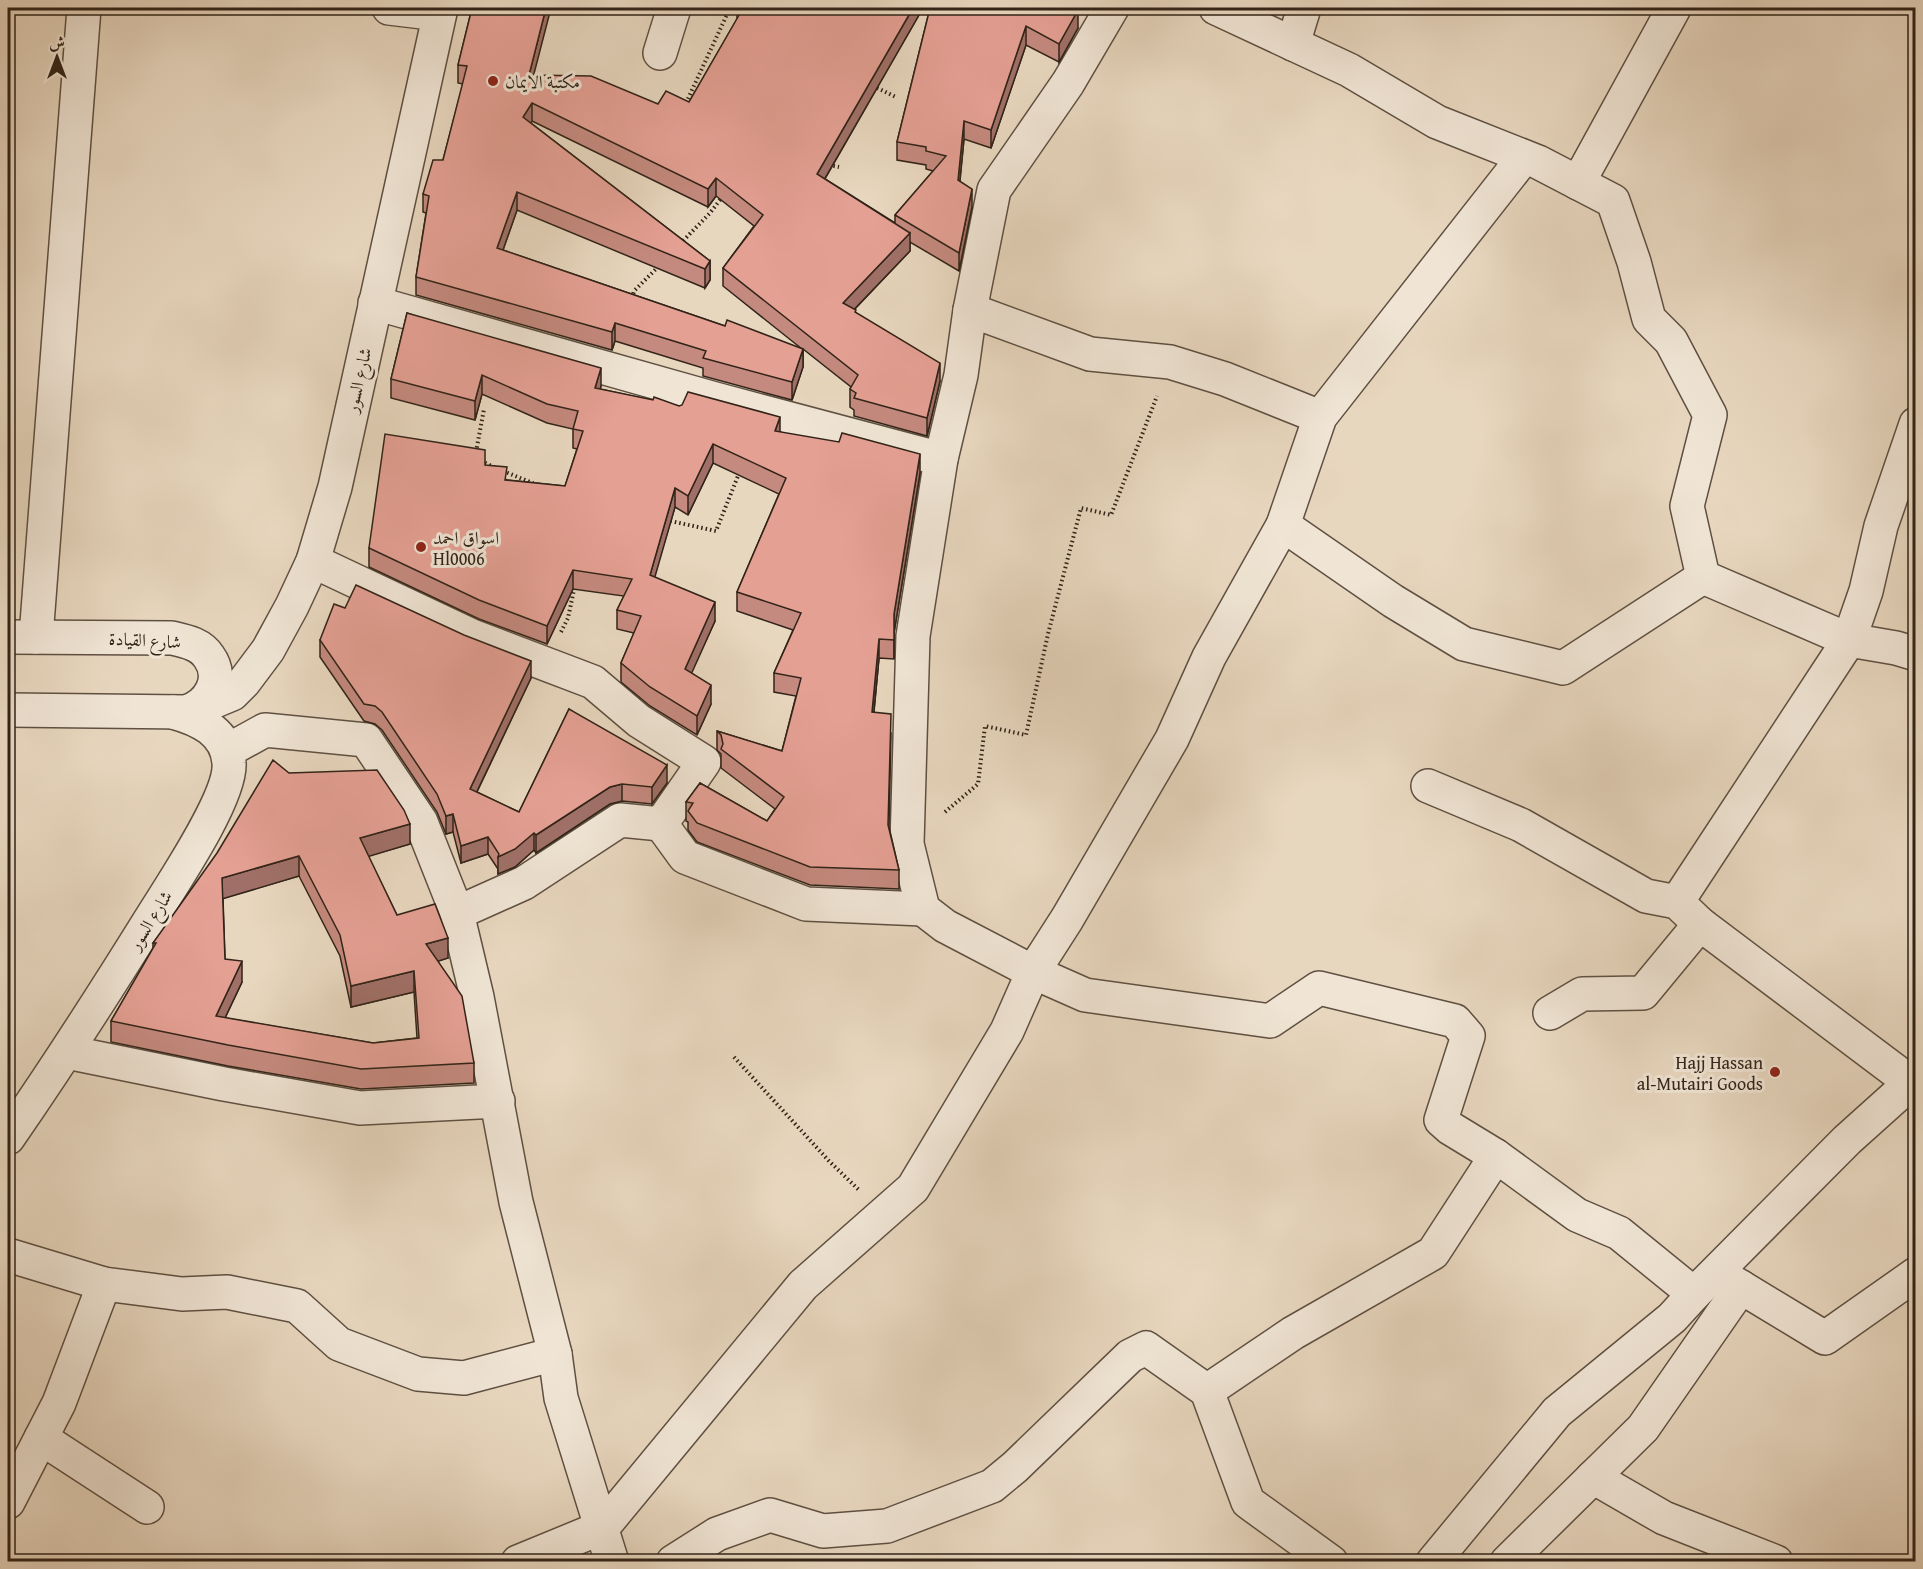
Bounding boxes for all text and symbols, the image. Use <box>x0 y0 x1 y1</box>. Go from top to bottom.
north arrow <box>27 27 87 87</box>
text: ش <box>49 30 65 54</box>
place label: مكتبة الايمان <box>505 68 580 95</box>
marker: مكتبة الايمان <box>486 74 500 88</box>
street label: شارع السور <box>337 345 381 418</box>
place label: اسواق احمد Hl0006 <box>433 524 499 572</box>
marker: اسواق احمد Hl0006 <box>414 540 428 554</box>
street label: شارع القيادة <box>108 625 182 657</box>
street label: شارع السور <box>120 885 181 958</box>
place label: Hajj Hassan al-Mutairi Goods <box>1637 1049 1763 1097</box>
marker: Hajj Hassan al-Mutairi Goods <box>1768 1065 1782 1079</box>

